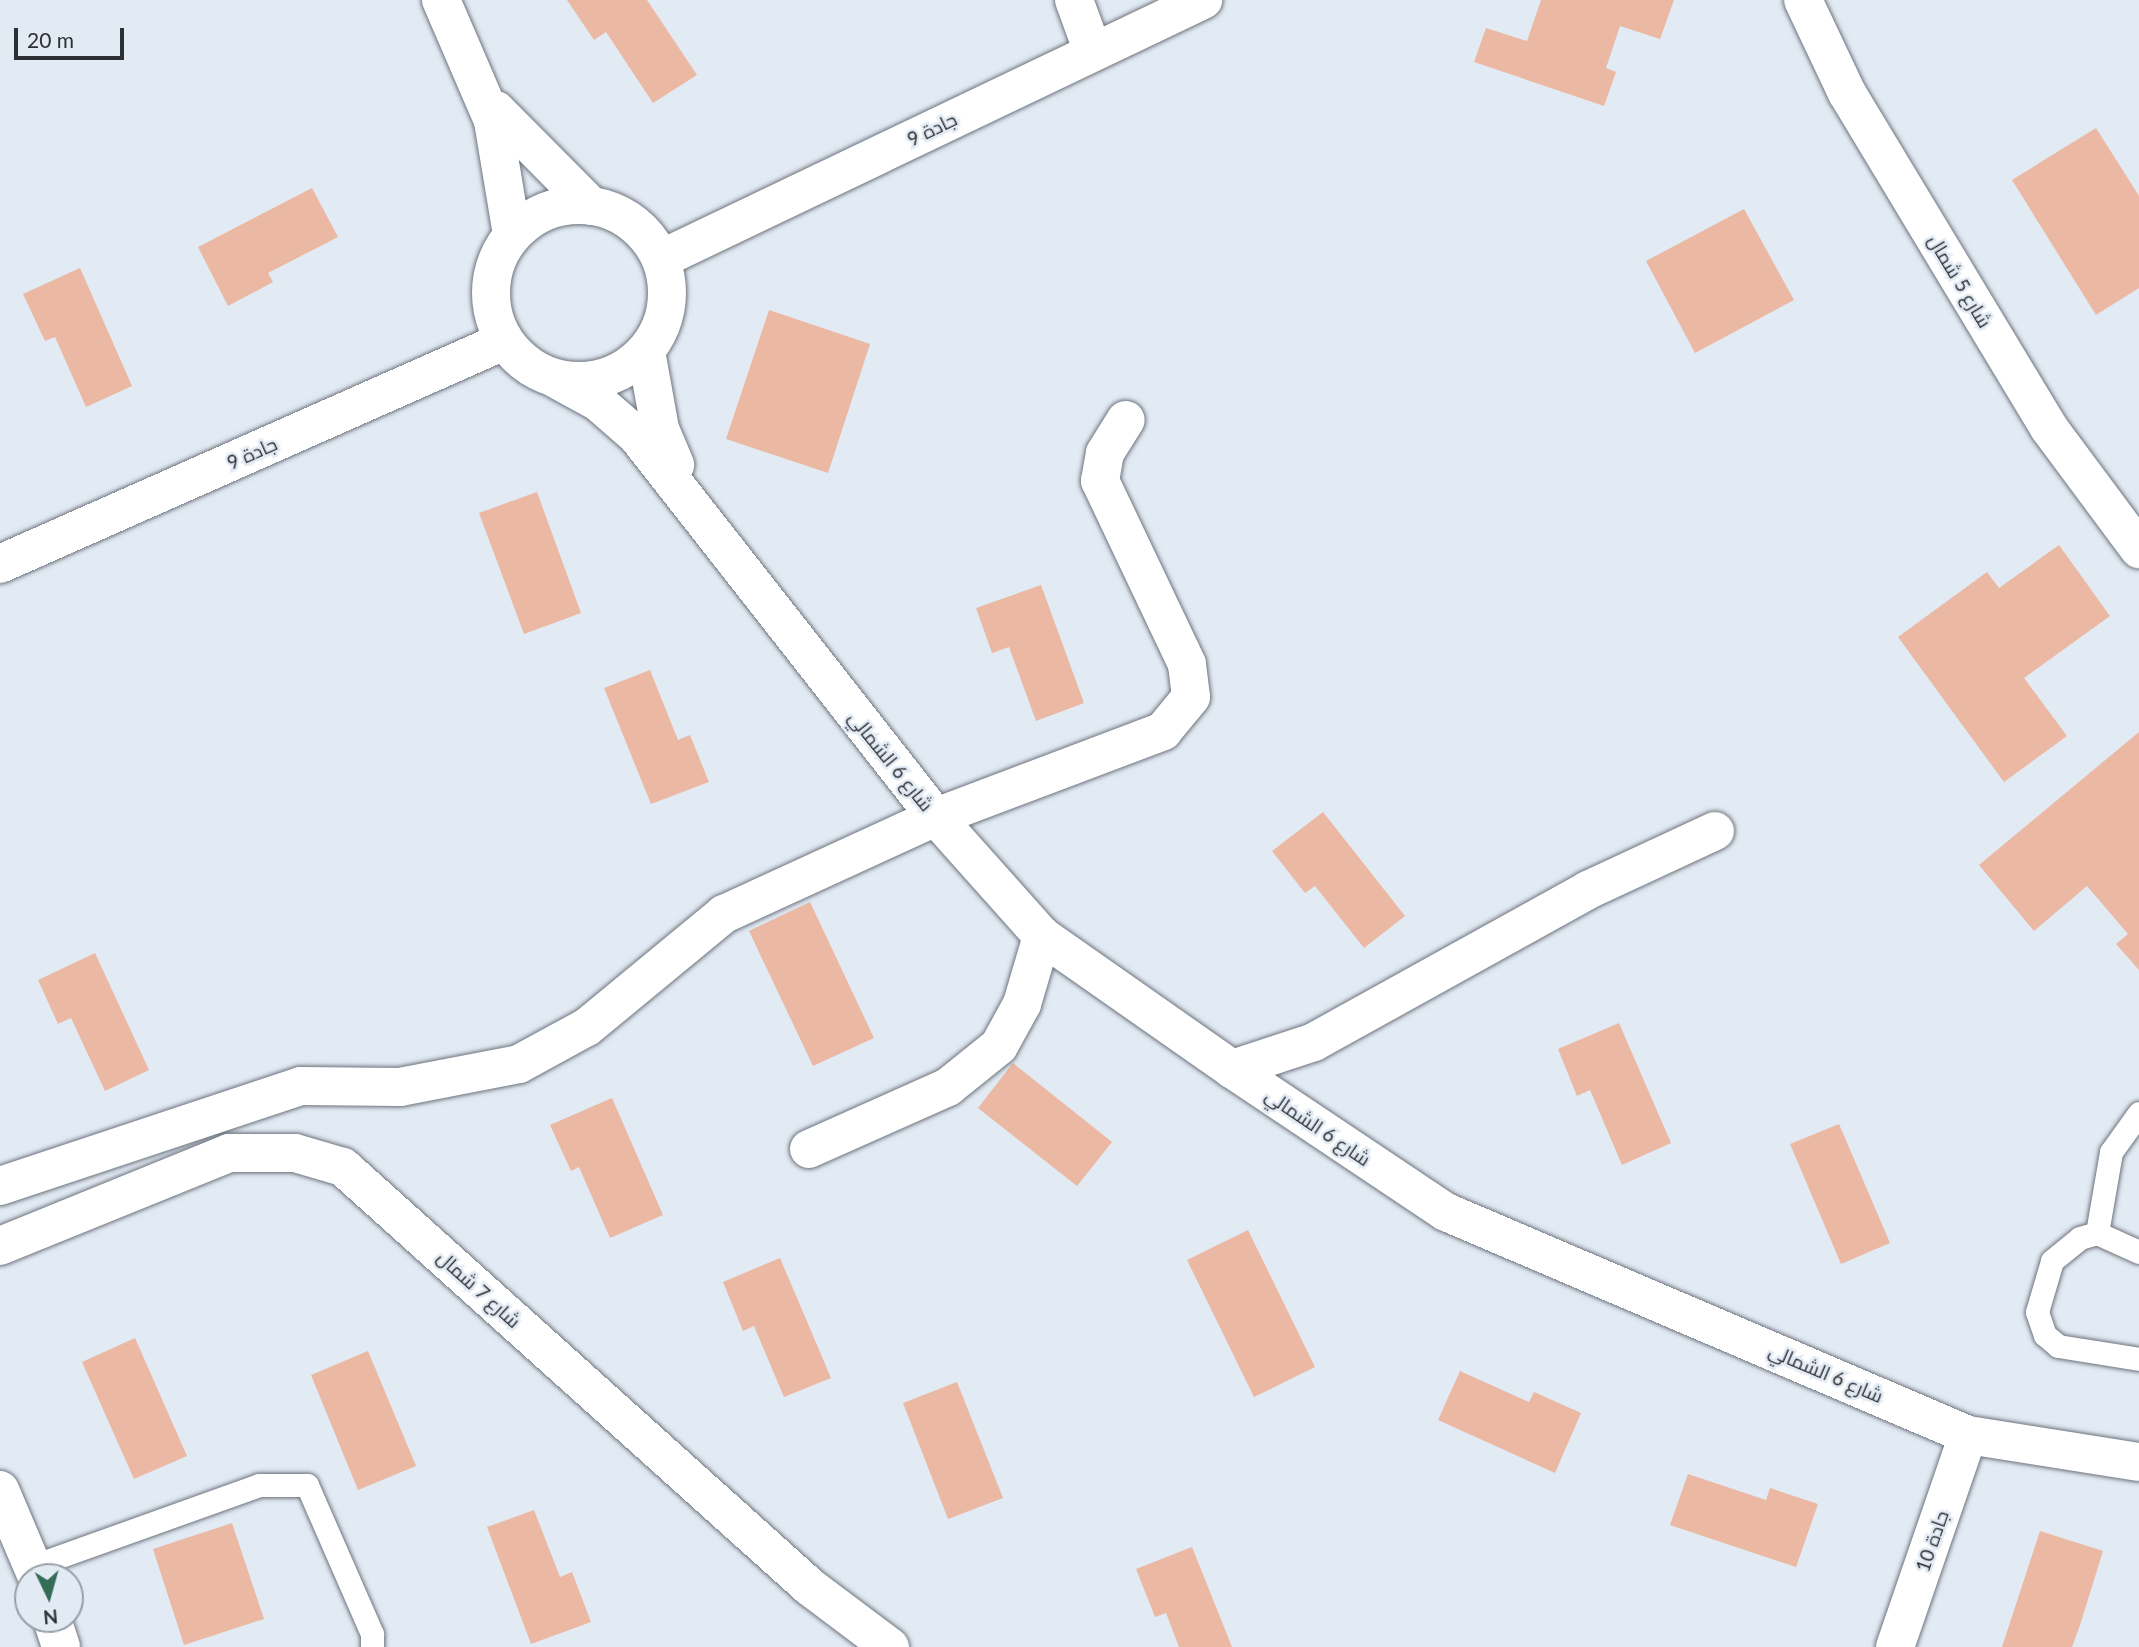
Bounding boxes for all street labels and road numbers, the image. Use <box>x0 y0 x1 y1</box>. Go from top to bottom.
street label: جادة 9 <box>903 107 961 151</box>
street label: شارع 5 شمال <box>1923 230 1997 332</box>
street label: جادة 9 <box>223 432 281 474</box>
street label: شارع 6 الشمالي <box>844 706 938 816</box>
street label: شارع 6 الشمالي <box>1261 1083 1375 1171</box>
street label: شارع 7 شمال <box>433 1246 525 1332</box>
street label: شارع 6 الشمالي <box>1765 1339 1887 1407</box>
street label: جادة 10 <box>1911 1507 1953 1575</box>

